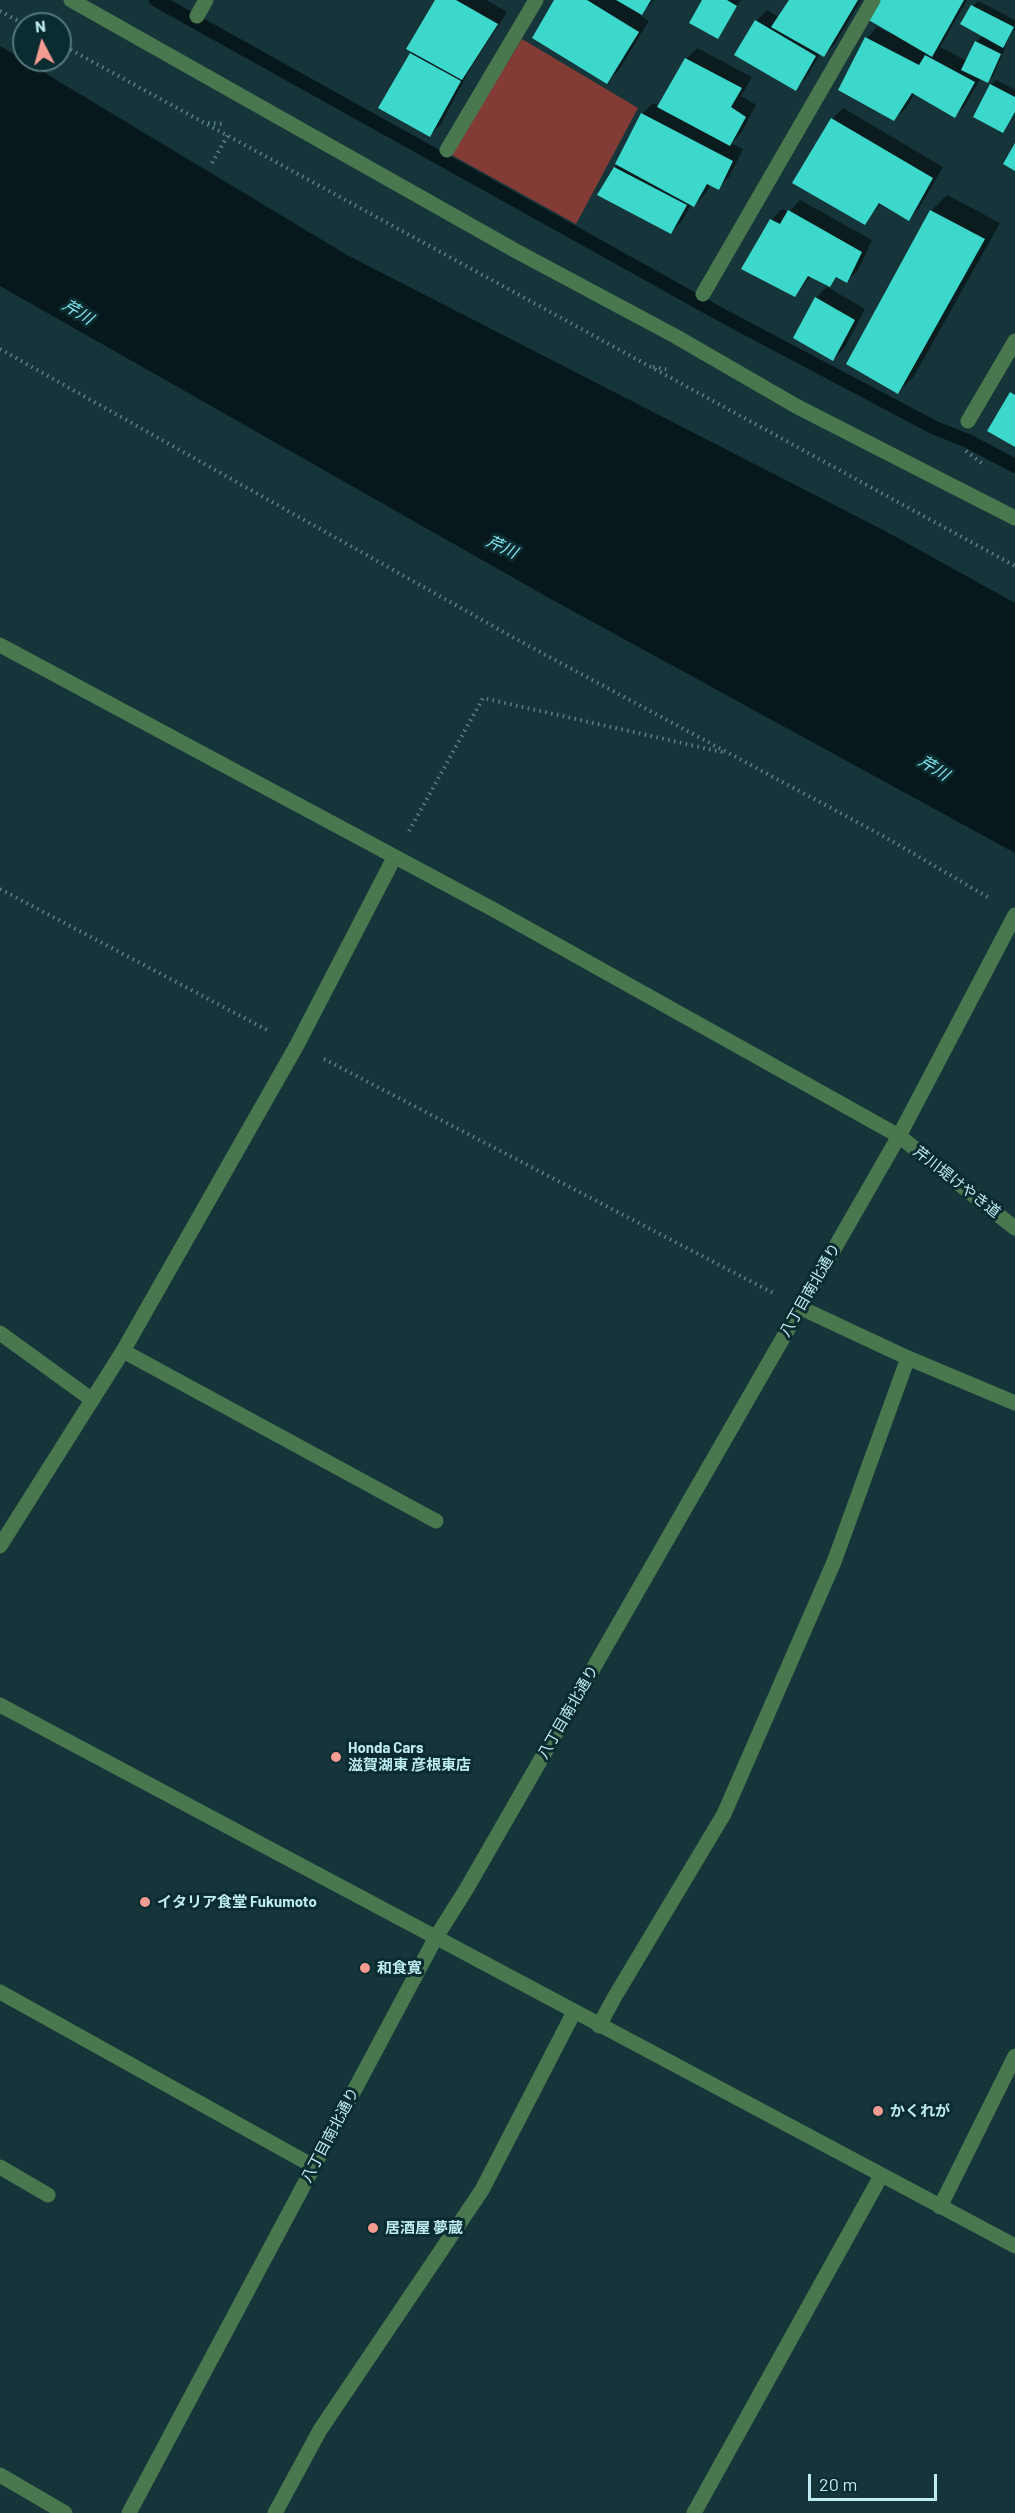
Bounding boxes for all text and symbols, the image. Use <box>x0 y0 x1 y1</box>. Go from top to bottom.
north arrow <box>12 12 72 72</box>
text: N <box>34 16 47 36</box>
water label: 芹川 <box>59 295 97 329</box>
water label: 芹川 <box>483 532 521 562</box>
water label: 芹川 <box>915 751 953 785</box>
street label: 芹川堤けやき道 <box>910 1143 1004 1221</box>
street label: 八丁目南北通り <box>776 1240 844 1340</box>
street label: 八丁目南北通り <box>534 1662 602 1762</box>
place label: Honda Cars 滋賀湖東 彦根東店 <box>348 1739 471 1774</box>
marker: Honda Cars 滋賀湖東 彦根東店 <box>329 1750 343 1764</box>
place label: イタリア食堂 Fukumoto <box>157 1893 317 1911</box>
marker: イタリア食堂 Fukumoto <box>138 1895 152 1909</box>
place label: 和食寛 <box>377 1959 422 1977</box>
marker: 和食寛 <box>358 1961 372 1975</box>
street label: 八丁目南北通り <box>297 2084 363 2186</box>
place label: かくれが <box>890 2102 950 2120</box>
marker: かくれが <box>871 2104 885 2118</box>
place label: 居酒屋 夢蔵 <box>385 2219 463 2237</box>
marker: 居酒屋 夢蔵 <box>366 2221 380 2235</box>
scale bar <box>811 2462 940 2500</box>
text: 20 m <box>819 2473 857 2495</box>

